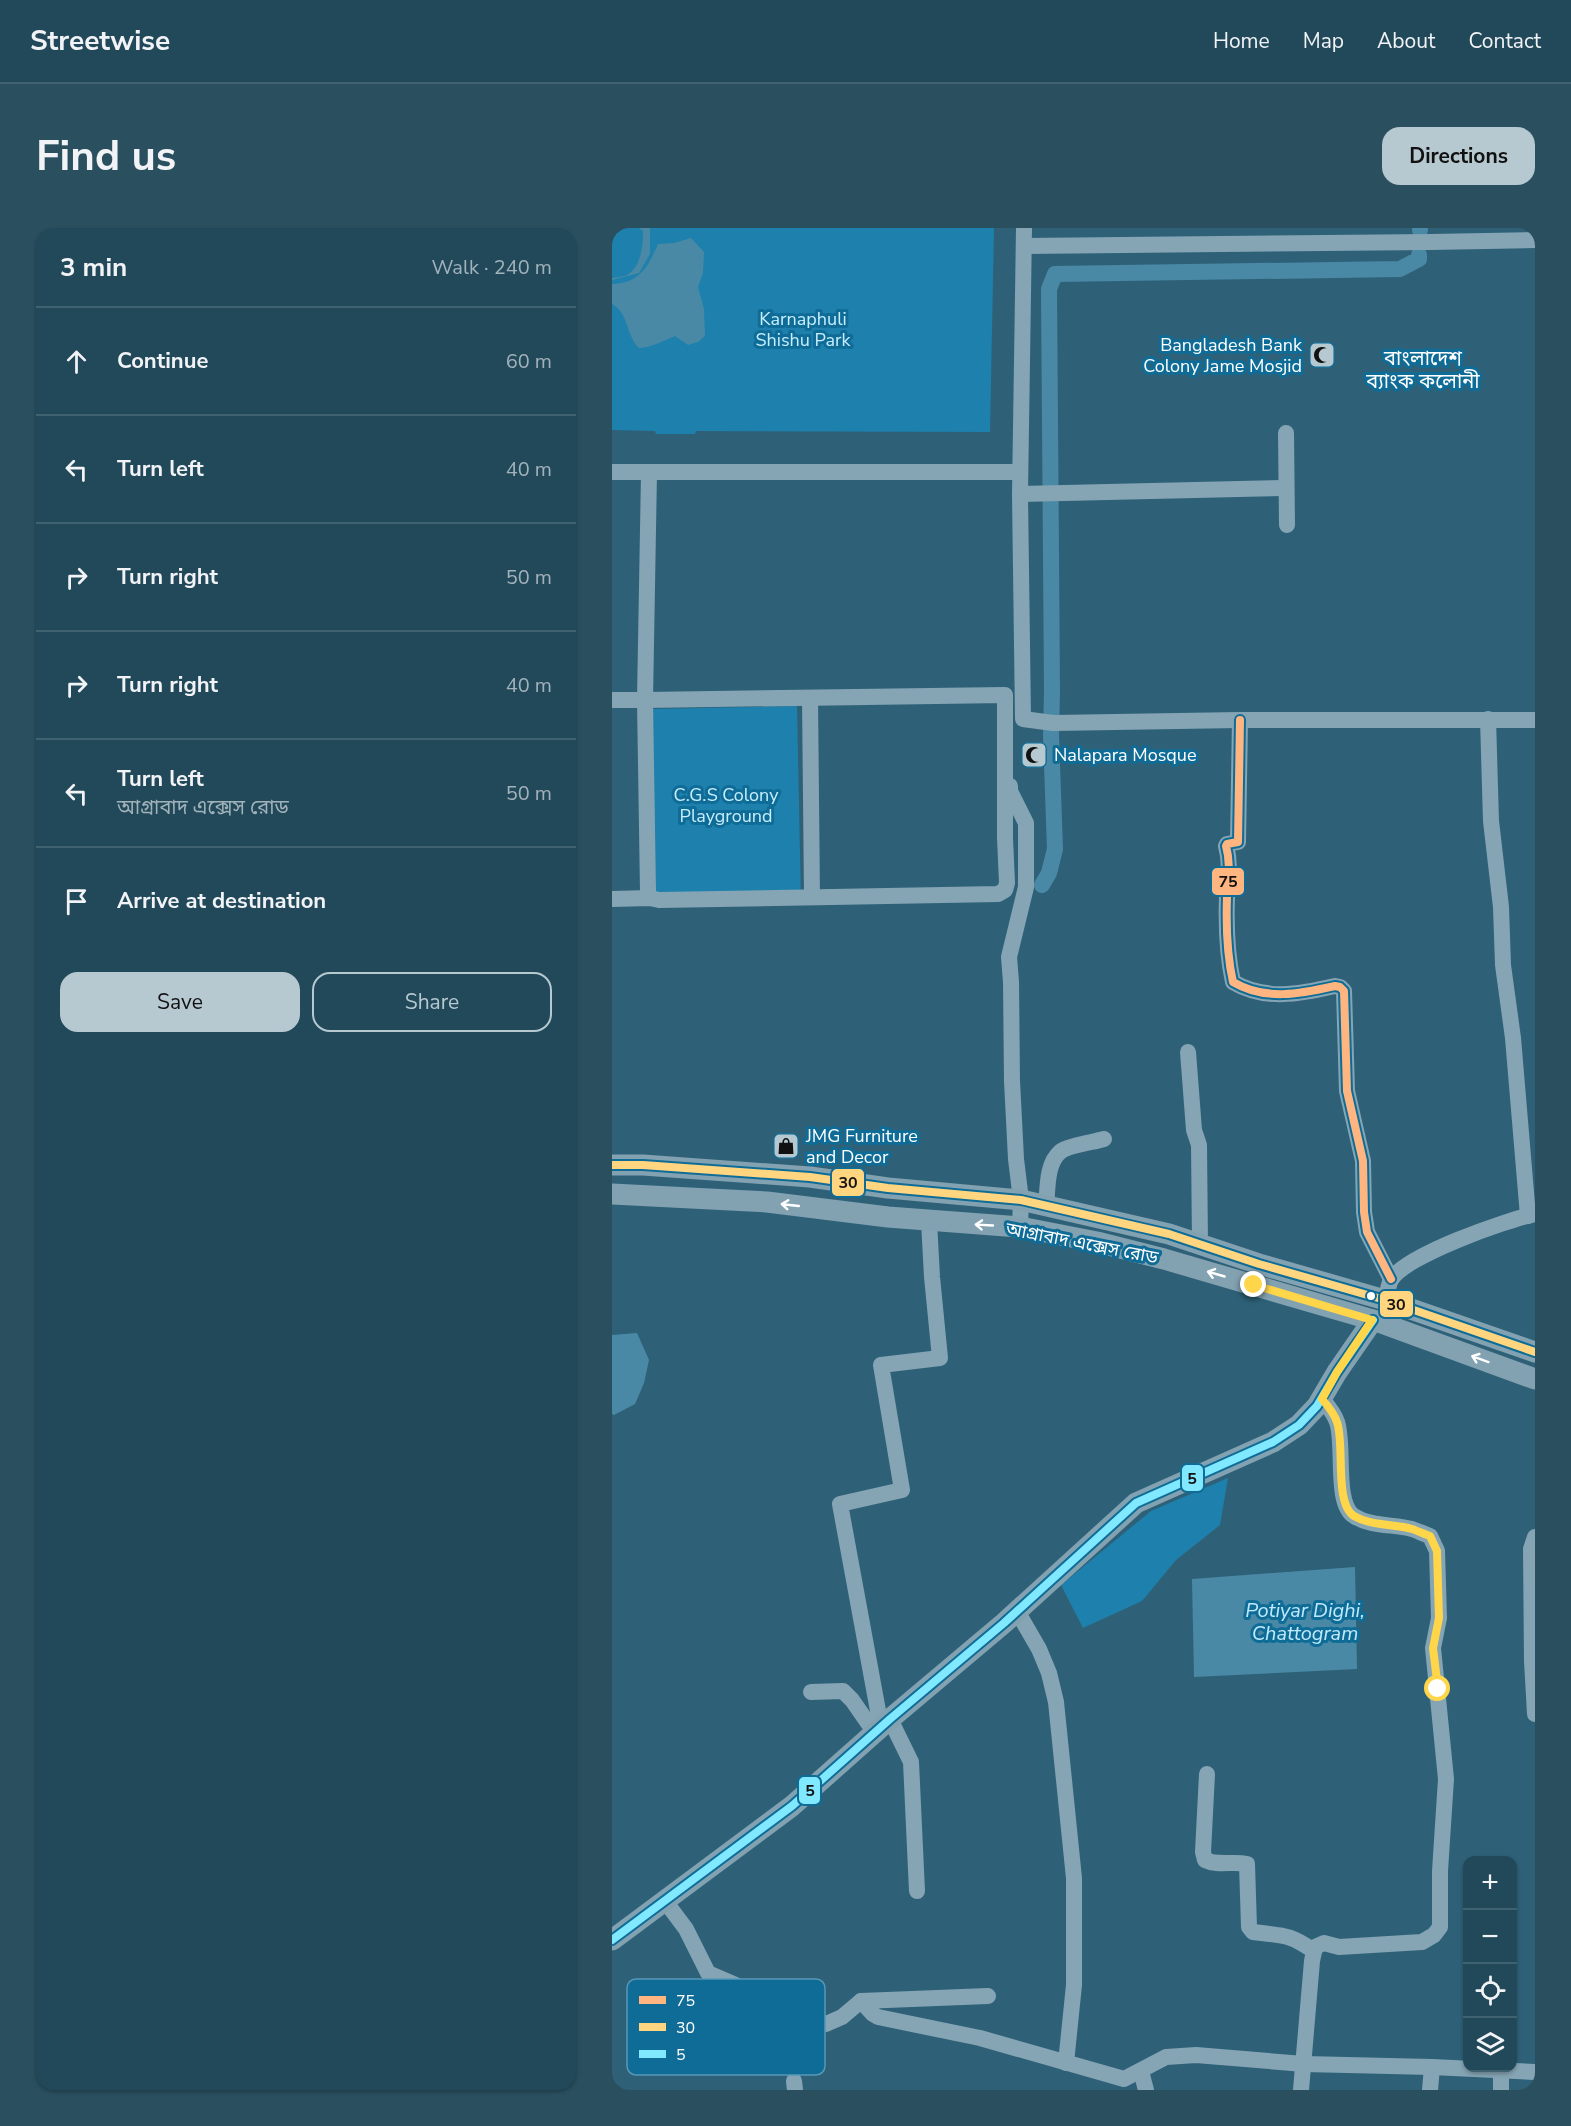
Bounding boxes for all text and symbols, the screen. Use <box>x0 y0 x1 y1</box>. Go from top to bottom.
text: Streetwise <box>30 22 170 60</box>
text: Home <box>1213 27 1270 55</box>
text: Map <box>1303 27 1344 55</box>
text: About <box>1377 27 1435 55</box>
text: Contact <box>1468 27 1541 55</box>
button: Directions <box>1382 127 1535 185</box>
text: Find us <box>36 128 176 185</box>
text: 3 min <box>60 250 127 285</box>
text: Walk · 240 m <box>432 254 552 281</box>
park label: Karnaphuli Shishu Park <box>755 307 852 352</box>
place label: Bangladesh Bank Colony Jame Mosjid <box>1143 333 1303 378</box>
mosque icon: Bangladesh Bank Colony Jame Mosjid <box>1307 340 1337 370</box>
icon: ahead <box>60 345 93 378</box>
district label: বাংলাদেশ ব্যাংক কলোনী <box>1365 345 1480 395</box>
text: Continue <box>117 346 208 376</box>
text: 60 m <box>506 348 552 375</box>
icon: left <box>60 453 93 486</box>
text: Turn left <box>117 454 204 484</box>
text: 40 m <box>506 456 552 483</box>
icon: right <box>60 561 93 594</box>
text: Turn right <box>117 562 218 592</box>
text: 50 m <box>506 564 552 591</box>
icon: right <box>60 669 93 702</box>
text: Turn right <box>117 670 218 700</box>
text: 40 m <box>506 672 552 699</box>
mosque icon: Nalapara Mosque <box>1019 740 1049 770</box>
place label: Nalapara Mosque <box>1054 743 1197 767</box>
text: Turn left <box>117 764 204 794</box>
icon: left <box>60 777 93 810</box>
text: 50 m <box>506 780 552 807</box>
park label: C.G.S Colony Playground <box>674 783 779 828</box>
text: আগ্রাবাদ এক্সেস রোড <box>117 794 289 821</box>
line badge: 75 <box>1211 867 1245 896</box>
text: 75 <box>1218 871 1238 893</box>
icon: arrive <box>60 885 93 918</box>
text: Arrive at destination <box>117 886 326 916</box>
button: Save <box>60 972 300 1032</box>
button: Share <box>312 972 552 1032</box>
place label: JMG Furniture and Decor <box>805 1124 918 1169</box>
shop icon: JMG Furniture and Decor <box>771 1131 801 1161</box>
line badge: 30 <box>831 1168 865 1197</box>
text: 30 <box>838 1172 858 1194</box>
one-way arrow <box>781 1199 801 1210</box>
street label: আগ্রাবাদ এক্সেস রোড <box>1003 1216 1160 1270</box>
one-way arrow <box>975 1220 995 1231</box>
one-way arrow <box>1207 1268 1226 1279</box>
route end <box>1240 1271 1266 1297</box>
unlabelled marker <box>1365 1290 1377 1302</box>
line badge: 30 <box>1379 1290 1414 1318</box>
text: 30 <box>1386 1294 1406 1316</box>
one-way arrow <box>1471 1352 1490 1363</box>
line badge: 5 <box>1181 1464 1204 1492</box>
text: 5 <box>1187 1468 1197 1490</box>
water label: Potiyar Dighi, Chattogram <box>1245 1597 1365 1647</box>
route start <box>1424 1675 1450 1701</box>
line badge: 5 <box>798 1776 821 1805</box>
text: 5 <box>805 1780 815 1802</box>
map controls <box>1463 1856 1517 2072</box>
button: + <box>1463 1856 1517 1910</box>
button: − <box>1463 1910 1517 1964</box>
button: locate <box>1463 1964 1517 2018</box>
legend <box>627 1979 825 2075</box>
text: 75 <box>676 1990 695 2012</box>
text: 30 <box>676 2017 695 2039</box>
button: layers <box>1463 2018 1517 2072</box>
text: 5 <box>676 2044 686 2066</box>

